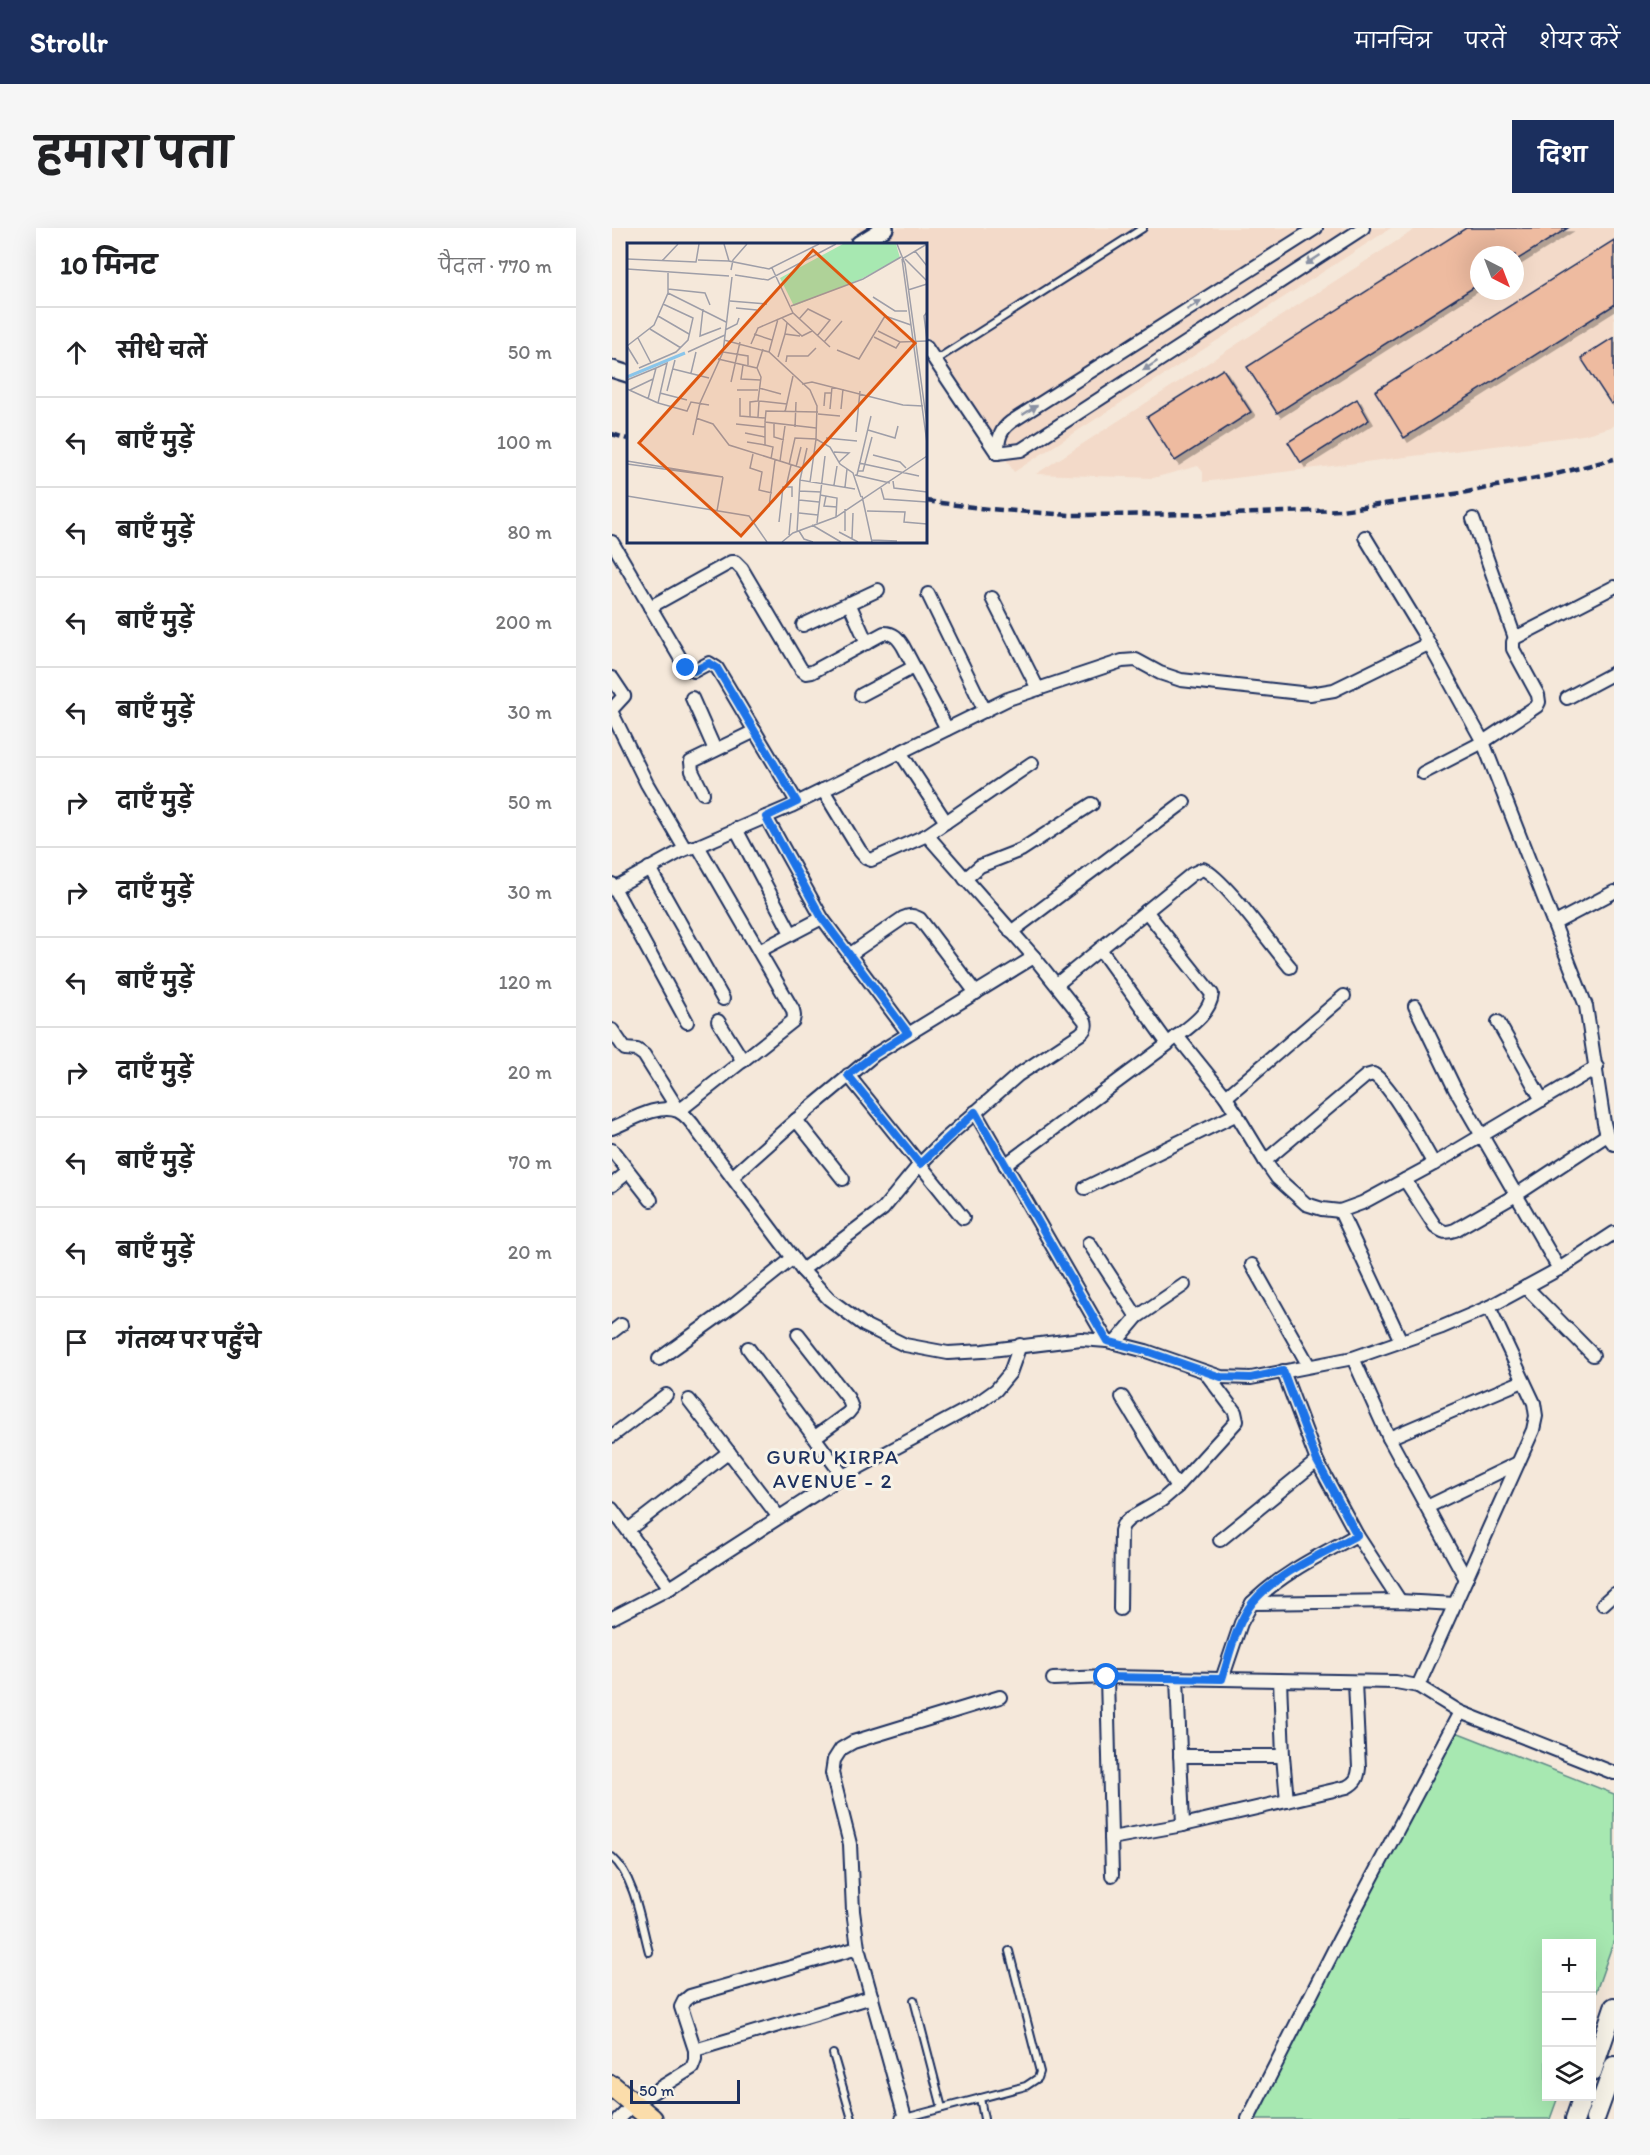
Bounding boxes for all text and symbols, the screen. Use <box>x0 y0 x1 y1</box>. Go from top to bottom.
text: Strollr <box>30 25 108 59</box>
text: मानचित्र <box>1355 28 1432 53</box>
text: परतें <box>1465 28 1506 53</box>
text: शेयर करें <box>1539 28 1620 53</box>
button: दिशा <box>1512 120 1614 193</box>
text: हमारा पता <box>36 127 232 178</box>
inset map <box>627 243 927 543</box>
north arrow <box>1470 246 1524 300</box>
text: 10 मिनट <box>60 249 157 281</box>
text: पैदल · 770 m <box>438 254 552 278</box>
one-way arrow <box>1306 254 1322 266</box>
one-way arrow <box>1186 300 1203 311</box>
icon: ahead <box>60 336 93 369</box>
text: सीधे चलें <box>117 337 206 364</box>
text: 50 m <box>508 340 552 364</box>
one-way arrow <box>1142 361 1158 372</box>
one-way arrow <box>1022 405 1038 416</box>
icon: left <box>60 426 93 459</box>
text: बाएँ मुड़ें <box>117 427 194 454</box>
text: 100 m <box>497 430 552 454</box>
icon: left <box>60 516 93 549</box>
text: बाएँ मुड़ें <box>117 517 194 544</box>
text: 80 m <box>507 520 552 544</box>
icon: left <box>60 606 93 639</box>
text: बाएँ मुड़ें <box>117 607 194 634</box>
text: 200 m <box>496 610 552 634</box>
route end <box>672 654 698 680</box>
icon: left <box>60 696 93 729</box>
text: बाएँ मुड़ें <box>117 697 194 724</box>
text: 30 m <box>507 700 552 724</box>
icon: right <box>60 786 93 819</box>
text: दाएँ मुड़ें <box>117 787 193 814</box>
text: 50 m <box>508 790 552 814</box>
icon: right <box>60 876 93 909</box>
text: दाएँ मुड़ें <box>117 877 193 904</box>
text: 30 m <box>507 880 552 904</box>
icon: left <box>60 966 93 999</box>
text: बाएँ मुड़ें <box>117 967 194 994</box>
text: 120 m <box>499 970 552 994</box>
icon: right <box>60 1056 93 1089</box>
text: दाएँ मुड़ें <box>117 1057 193 1084</box>
text: 20 m <box>508 1060 552 1084</box>
icon: left <box>60 1146 93 1179</box>
text: बाएँ मुड़ें <box>117 1147 194 1174</box>
text: 70 m <box>508 1150 552 1174</box>
icon: left <box>60 1236 93 1269</box>
text: बाएँ मुड़ें <box>117 1237 194 1264</box>
text: 20 m <box>508 1240 552 1264</box>
icon: arrive <box>60 1326 93 1359</box>
text: गंतव्य पर पहुँचे <box>117 1327 261 1354</box>
district label: GURU KIRPA AVENUE - 2 <box>766 1444 900 1493</box>
route start <box>1093 1663 1119 1689</box>
map controls <box>1542 1939 1596 2101</box>
button: + <box>1542 1939 1596 1993</box>
button: − <box>1542 1993 1596 2047</box>
button: layers <box>1542 2047 1596 2101</box>
scale bar <box>630 2077 740 2104</box>
text: 50 m <box>639 2081 674 2100</box>

